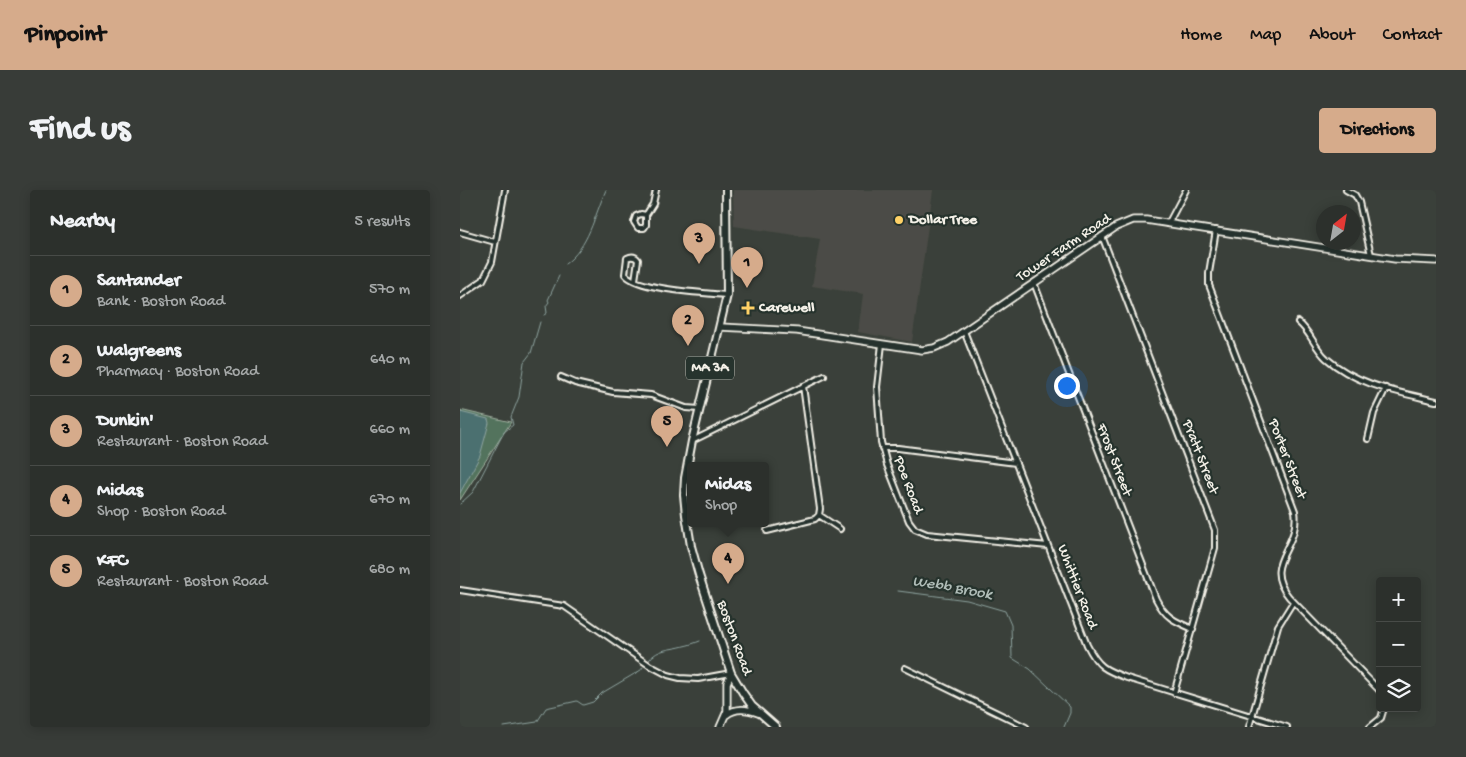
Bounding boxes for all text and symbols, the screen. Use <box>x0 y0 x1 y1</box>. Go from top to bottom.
text: Pinpoint <box>25 21 106 50</box>
text: Home <box>1180 25 1222 46</box>
text: Map <box>1250 25 1281 46</box>
text: About <box>1309 25 1355 46</box>
text: Contact <box>1383 25 1441 46</box>
button: Directions <box>1319 108 1436 153</box>
text: Find us <box>30 110 130 151</box>
north arrow <box>1316 205 1361 250</box>
street label: Tower Farm Road <box>1013 209 1116 287</box>
text: Nearby <box>50 210 115 235</box>
place label: Dollar Tree <box>907 211 978 229</box>
text: 5 results <box>355 213 410 232</box>
marker: Dollar Tree <box>893 214 905 226</box>
pin: 3 <box>683 223 715 264</box>
pin: 1 <box>731 247 763 288</box>
text: Santander <box>97 270 180 293</box>
text: 1 <box>63 281 69 300</box>
text: 570 m <box>369 281 410 300</box>
text: Bank · Boston Road <box>97 293 225 312</box>
place label: Carewell <box>758 299 815 317</box>
marker: Carewell <box>741 301 755 315</box>
pin: 2 <box>672 305 704 346</box>
text: Walgreens <box>97 340 181 363</box>
text: 2 <box>62 351 70 370</box>
text: 640 m <box>370 351 410 370</box>
road number: MA 3A <box>686 357 734 380</box>
text: Pharmacy · Boston Road <box>97 363 259 382</box>
your location <box>1054 373 1080 399</box>
pin: 5 <box>651 406 683 447</box>
text: Dunkin' <box>97 410 154 433</box>
street label: Porter Street <box>1263 416 1311 503</box>
street label: Pratt Street <box>1177 417 1223 498</box>
street label: Frost Street <box>1092 420 1137 500</box>
text: 3 <box>62 421 70 440</box>
text: 660 m <box>370 421 410 440</box>
text: Restaurant · Boston Road <box>97 433 267 452</box>
street label: Poe Road <box>888 453 928 517</box>
popup <box>687 462 769 527</box>
text: Midas <box>705 474 751 497</box>
text: Midas <box>97 480 143 503</box>
text: 4 <box>62 491 70 510</box>
text: 670 m <box>369 491 410 510</box>
text: Shop <box>705 497 737 516</box>
text: Shop · Boston Road <box>97 503 225 522</box>
street label: Whittier Road <box>1053 542 1102 633</box>
pin: 4 <box>712 543 744 584</box>
text: KFC <box>97 550 128 573</box>
text: 5 <box>62 561 70 580</box>
text: 680 m <box>369 561 410 580</box>
text: Restaurant · Boston Road <box>97 573 267 592</box>
water label: Webb Brook <box>911 573 995 606</box>
map controls <box>1376 577 1421 712</box>
button: + <box>1376 577 1421 622</box>
street label: Boston Road <box>712 597 756 679</box>
button: − <box>1376 622 1421 667</box>
button: layers <box>1376 667 1421 712</box>

